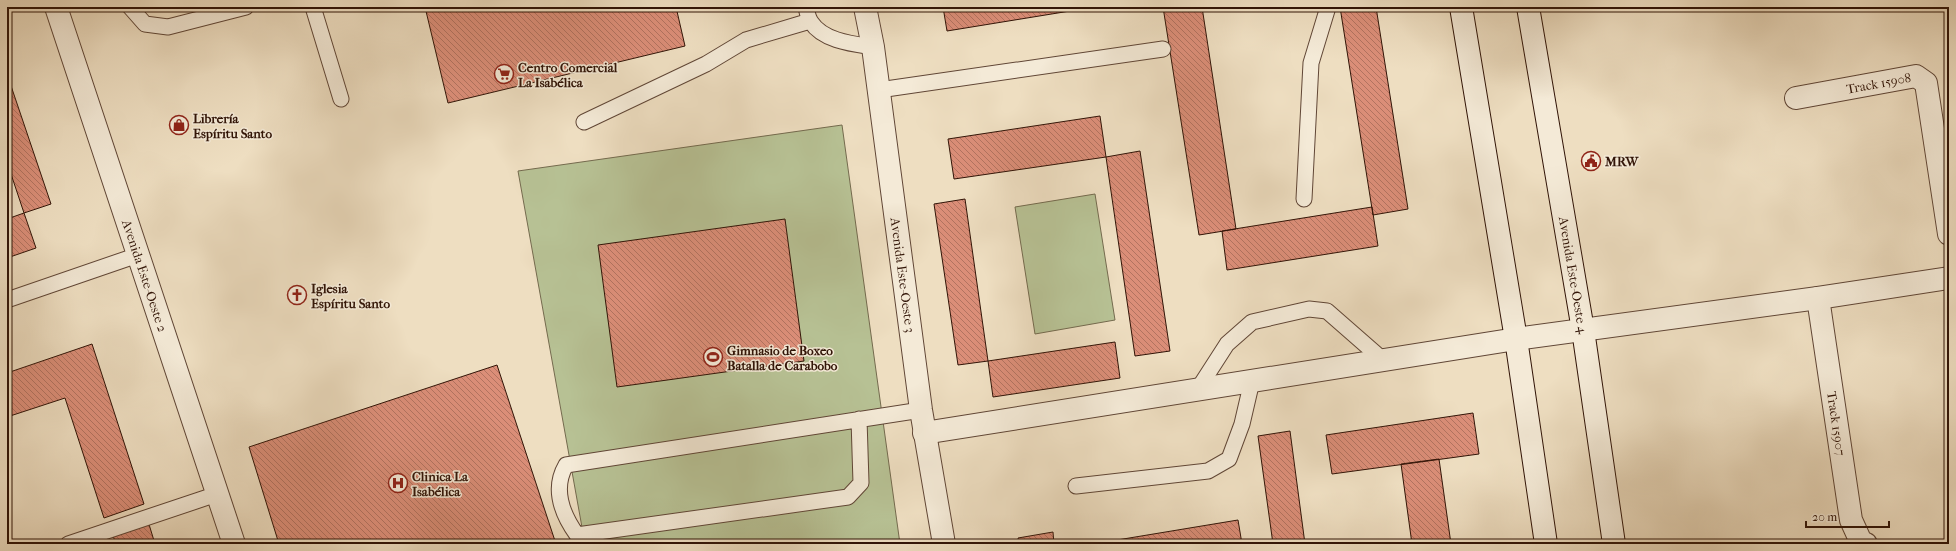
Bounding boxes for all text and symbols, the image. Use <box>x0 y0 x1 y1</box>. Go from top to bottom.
place label: Centro Comercial La Isabélica <box>518 60 618 90</box>
supermarket icon: Centro Comercial La Isabélica <box>493 63 515 85</box>
street label: Track 15908 <box>1845 70 1912 97</box>
place label: Librería Espíritu Santo <box>193 111 272 142</box>
shop icon: Librería Espíritu Santo <box>168 114 190 136</box>
public building icon: MRW <box>1580 150 1602 172</box>
place label: MRW <box>1604 154 1640 169</box>
street label: Avenida Este-Oeste 4 <box>1556 215 1591 335</box>
street label: Avenida Este-Oeste 3 <box>888 216 918 334</box>
street label: Avenida Este-Oeste 2 <box>119 217 170 334</box>
place label: Iglesia Espíritu Santo <box>311 281 390 312</box>
church icon: Iglesia Espíritu Santo <box>286 284 308 306</box>
place label: Gimnasio de Boxeo Batalla de Carabobo <box>727 343 838 373</box>
sports icon: Gimnasio de Boxeo Batalla de Carabobo <box>702 346 724 368</box>
street label: Track 15907 <box>1824 390 1848 457</box>
place label: Clinica La Isabélica <box>412 469 469 499</box>
hospital icon: Clinica La Isabélica <box>387 472 409 494</box>
scale bar <box>1806 503 1889 529</box>
text: 20 m <box>1812 510 1837 524</box>

